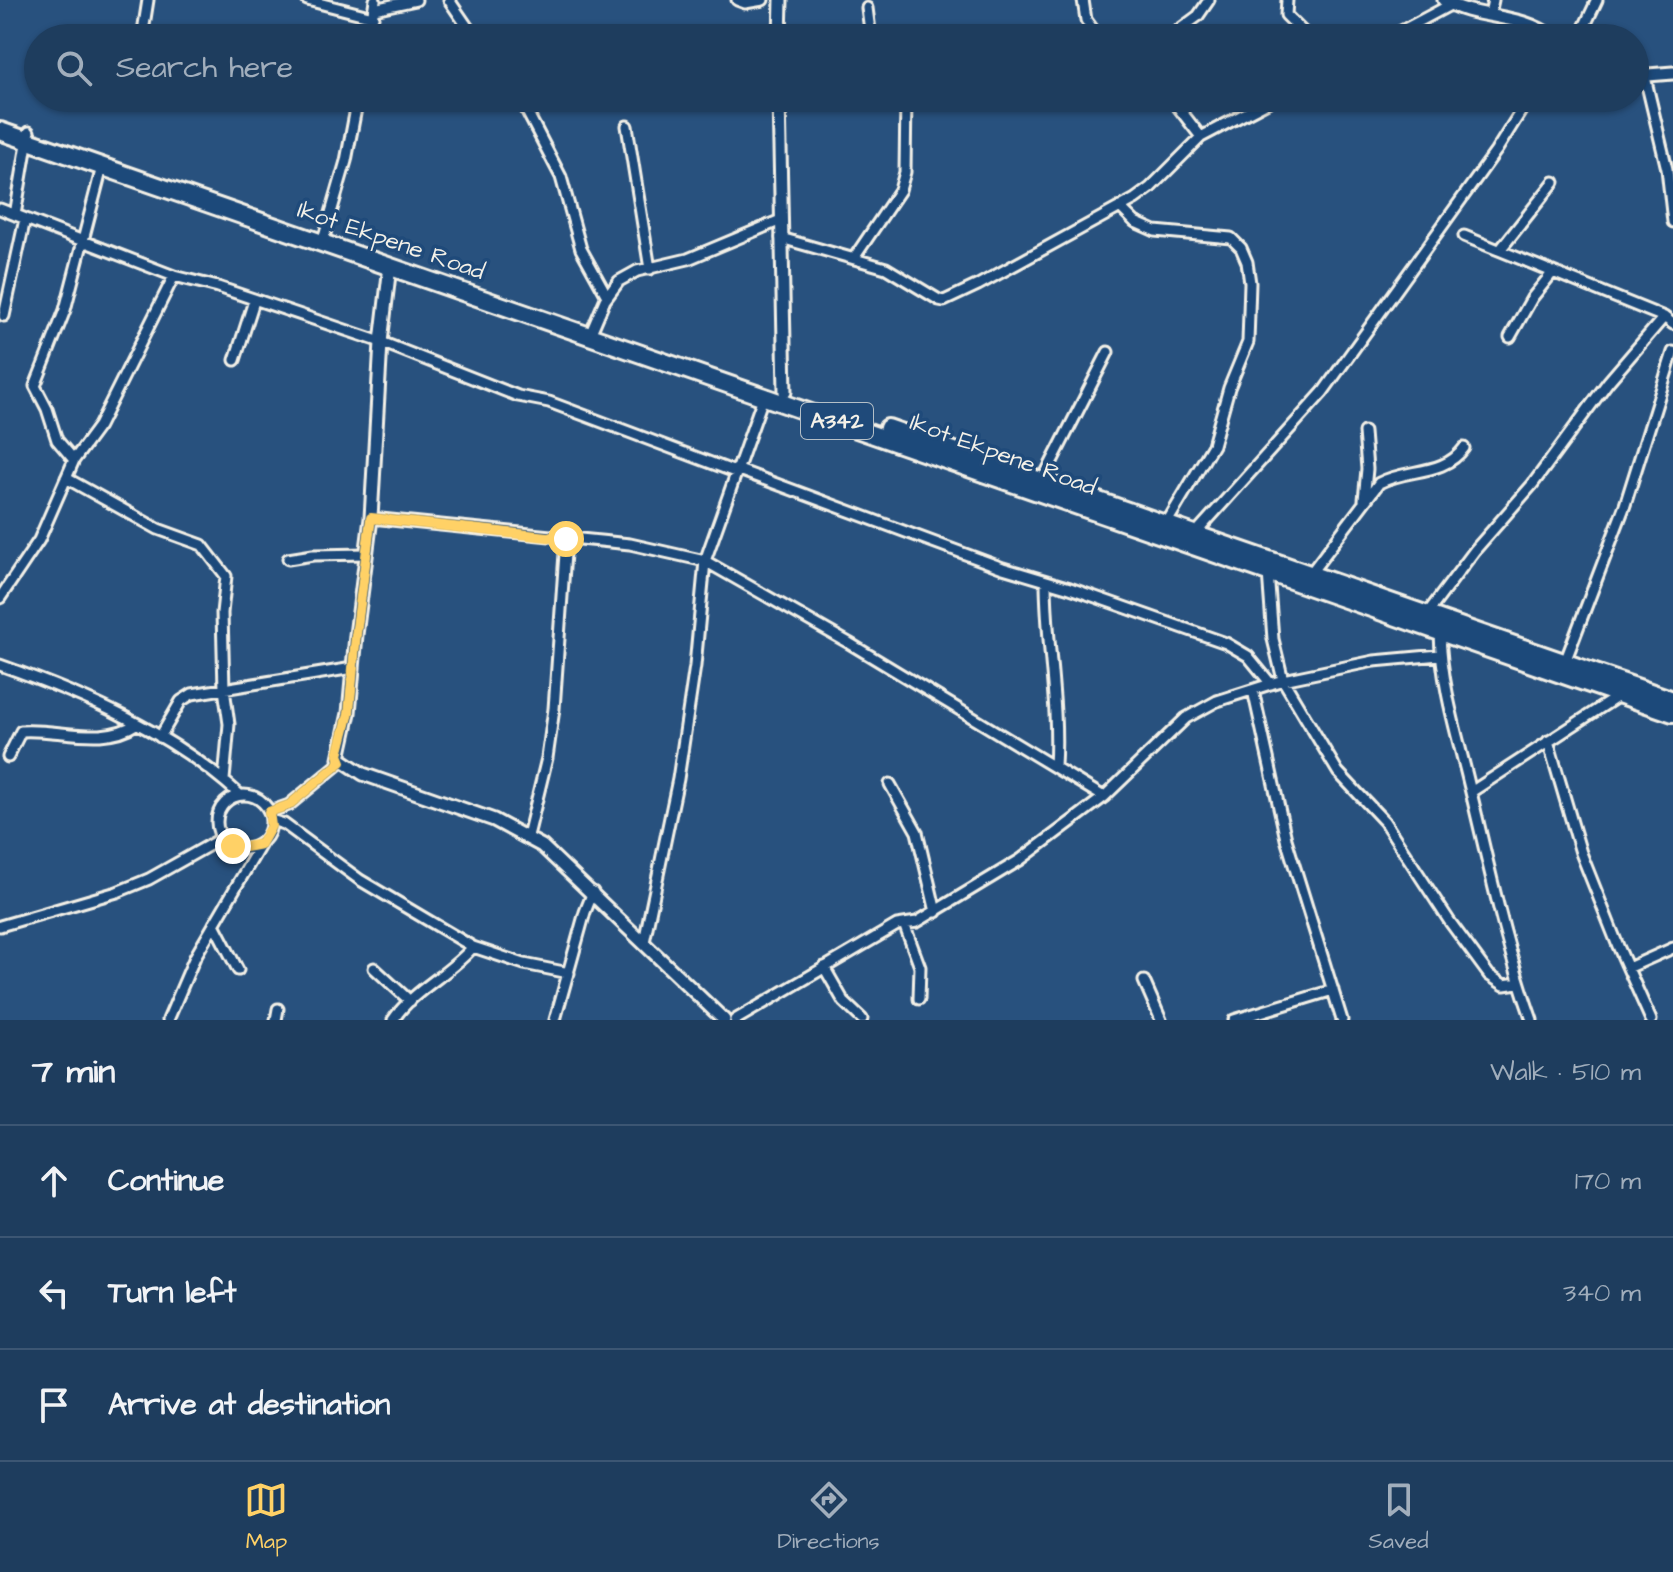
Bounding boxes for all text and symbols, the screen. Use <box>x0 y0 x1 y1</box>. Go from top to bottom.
search box <box>24 24 1649 112</box>
icon: search <box>52 46 96 90</box>
text: Search here <box>116 47 293 89</box>
street label: Ikot Ekpene Road <box>293 193 489 289</box>
road number: A342 <box>801 403 873 439</box>
street label: Ikot Ekpene Road <box>905 405 1101 505</box>
route start <box>548 521 584 557</box>
route end <box>215 828 251 864</box>
text: 7 min <box>32 1048 115 1096</box>
text: Walk · 510 m <box>1490 1054 1641 1090</box>
icon: ahead <box>32 1159 76 1203</box>
text: Continue <box>108 1160 224 1202</box>
text: 170 m <box>1575 1163 1641 1199</box>
icon: left <box>32 1271 76 1315</box>
text: Turn left <box>108 1272 236 1314</box>
text: 340 m <box>1563 1275 1641 1311</box>
icon: arrive <box>32 1383 76 1427</box>
text: Arrive at destination <box>108 1384 390 1426</box>
tab: Map <box>244 1478 288 1557</box>
tab: Directions <box>777 1478 880 1557</box>
tab: Saved <box>1369 1478 1429 1557</box>

